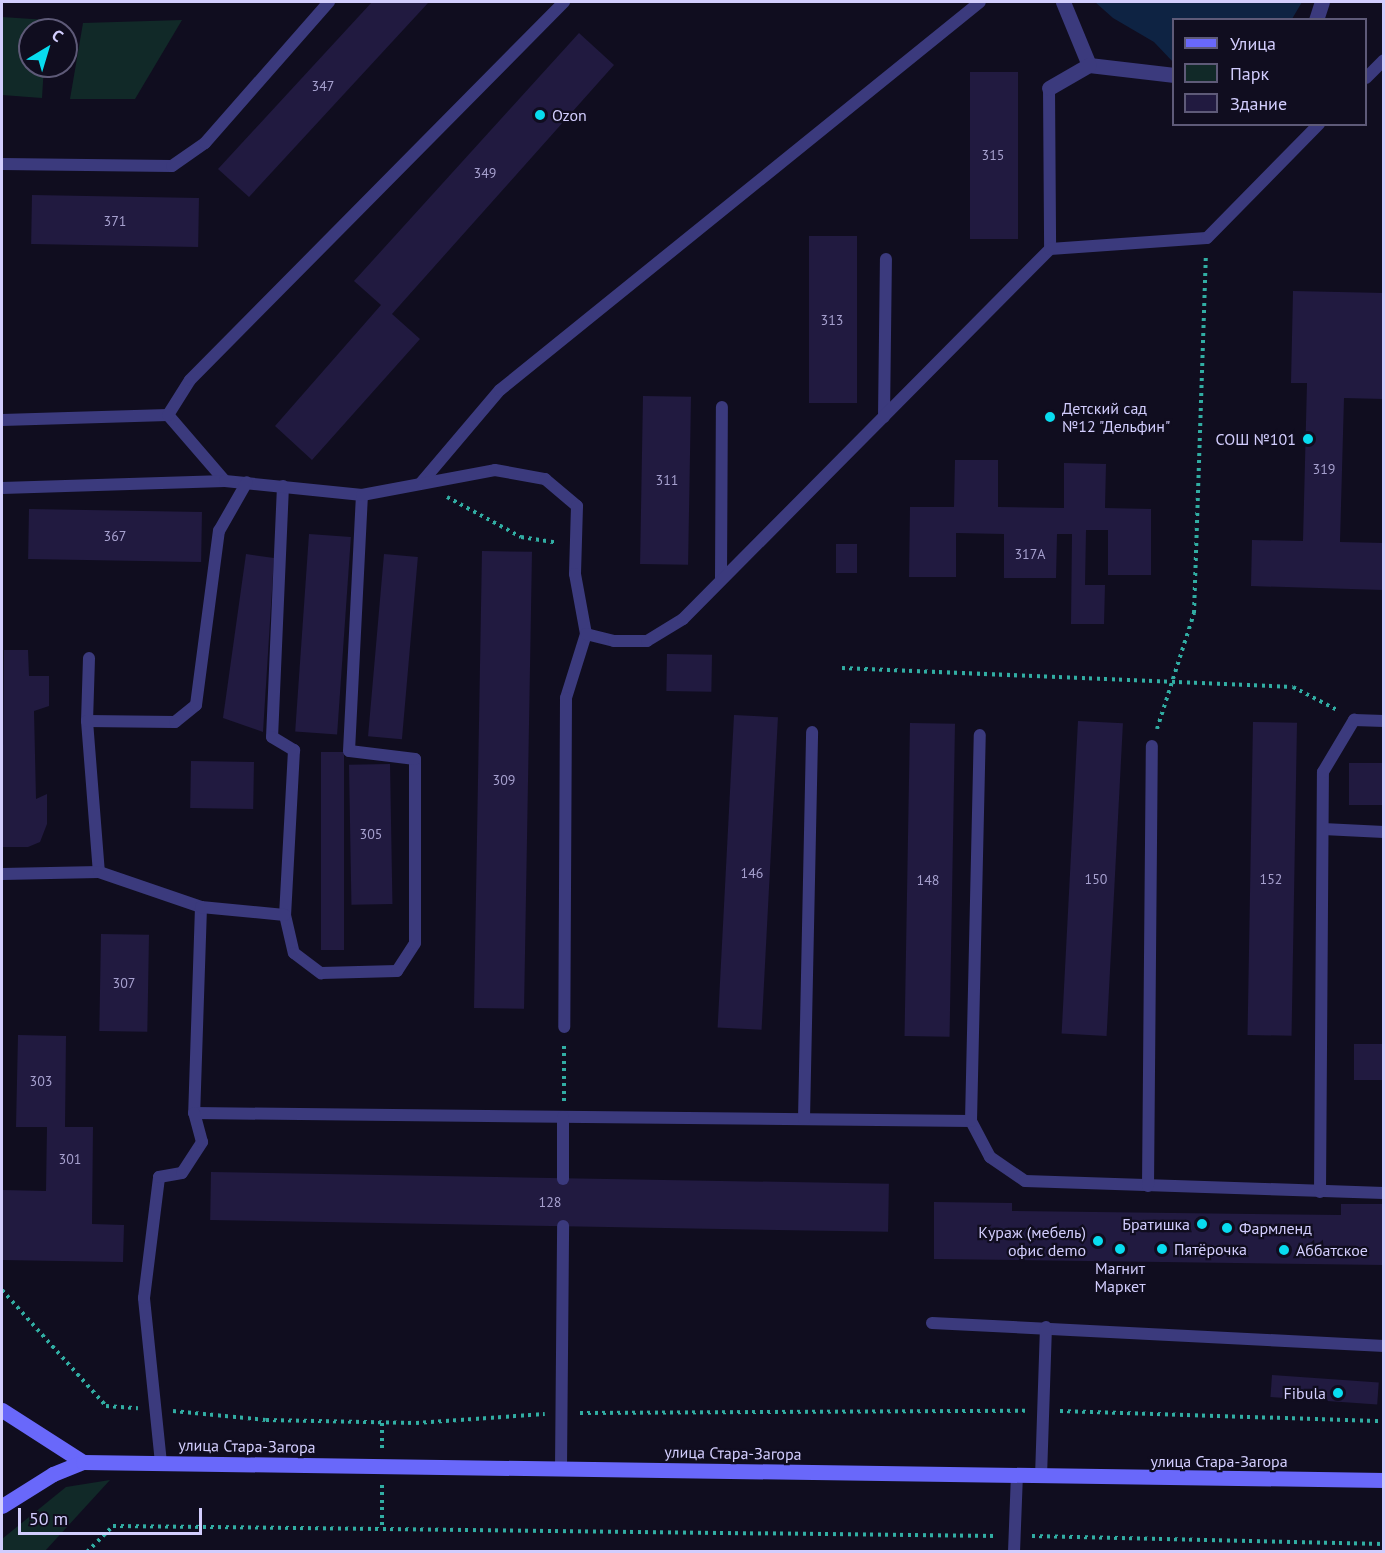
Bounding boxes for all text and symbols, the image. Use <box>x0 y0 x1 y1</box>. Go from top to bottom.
north arrow <box>18 18 78 78</box>
legend <box>1172 18 1367 126</box>
text: С <box>48 25 68 46</box>
text: Улица <box>1230 32 1276 55</box>
text: Парк <box>1230 62 1269 85</box>
house number: 347 <box>312 78 334 94</box>
text: Здание <box>1230 92 1287 115</box>
place label: Ozon <box>552 105 587 125</box>
marker: Ozon <box>533 108 547 122</box>
house number: 315 <box>982 147 1004 163</box>
house number: 349 <box>474 165 496 181</box>
house number: 371 <box>104 213 126 229</box>
house number: 313 <box>821 312 843 328</box>
place label: Детский сад №12 "Дельфин" <box>1062 398 1171 436</box>
marker: Детский сад №12 "Дельфин" <box>1043 410 1057 424</box>
place label: СОШ №101 <box>1216 429 1296 449</box>
marker: СОШ №101 <box>1301 432 1315 446</box>
house number: 319 <box>1313 461 1335 477</box>
house number: 311 <box>656 472 678 488</box>
house number: 367 <box>104 528 126 544</box>
house number: 317А <box>1014 546 1046 562</box>
house number: 309 <box>493 772 515 788</box>
house number: 305 <box>360 826 382 842</box>
house number: 146 <box>741 865 763 881</box>
house number: 150 <box>1085 871 1107 887</box>
house number: 152 <box>1260 871 1282 887</box>
house number: 148 <box>917 872 939 888</box>
house number: 307 <box>113 975 135 991</box>
house number: 303 <box>30 1073 52 1089</box>
house number: 301 <box>59 1151 81 1167</box>
house number: 128 <box>539 1194 561 1210</box>
place label: Братишка <box>1122 1214 1190 1234</box>
marker: Братишка <box>1195 1217 1209 1231</box>
place label: Фармленд <box>1239 1218 1312 1238</box>
marker: Фармленд <box>1220 1221 1234 1235</box>
place label: Кураж (мебель) офис demo <box>978 1222 1086 1260</box>
marker: Кураж (мебель) офис demo <box>1091 1234 1105 1248</box>
place label: Пятёрочка <box>1174 1239 1247 1259</box>
place label: Аббатское <box>1296 1240 1368 1260</box>
marker: Магнит Маркет <box>1113 1242 1127 1256</box>
marker: Пятёрочка <box>1155 1242 1169 1256</box>
marker: Аббатское <box>1277 1243 1291 1257</box>
place label: Магнит Маркет <box>1094 1258 1146 1296</box>
place label: Fibula <box>1284 1383 1326 1403</box>
marker: Fibula <box>1331 1386 1345 1400</box>
street label: улица Стара-Загора <box>178 1435 316 1457</box>
street label: улица Стара-Загора <box>664 1442 802 1464</box>
street label: улица Стара-Загора <box>1150 1451 1288 1471</box>
scale bar <box>21 1496 206 1534</box>
text: 50 m <box>29 1507 68 1530</box>

